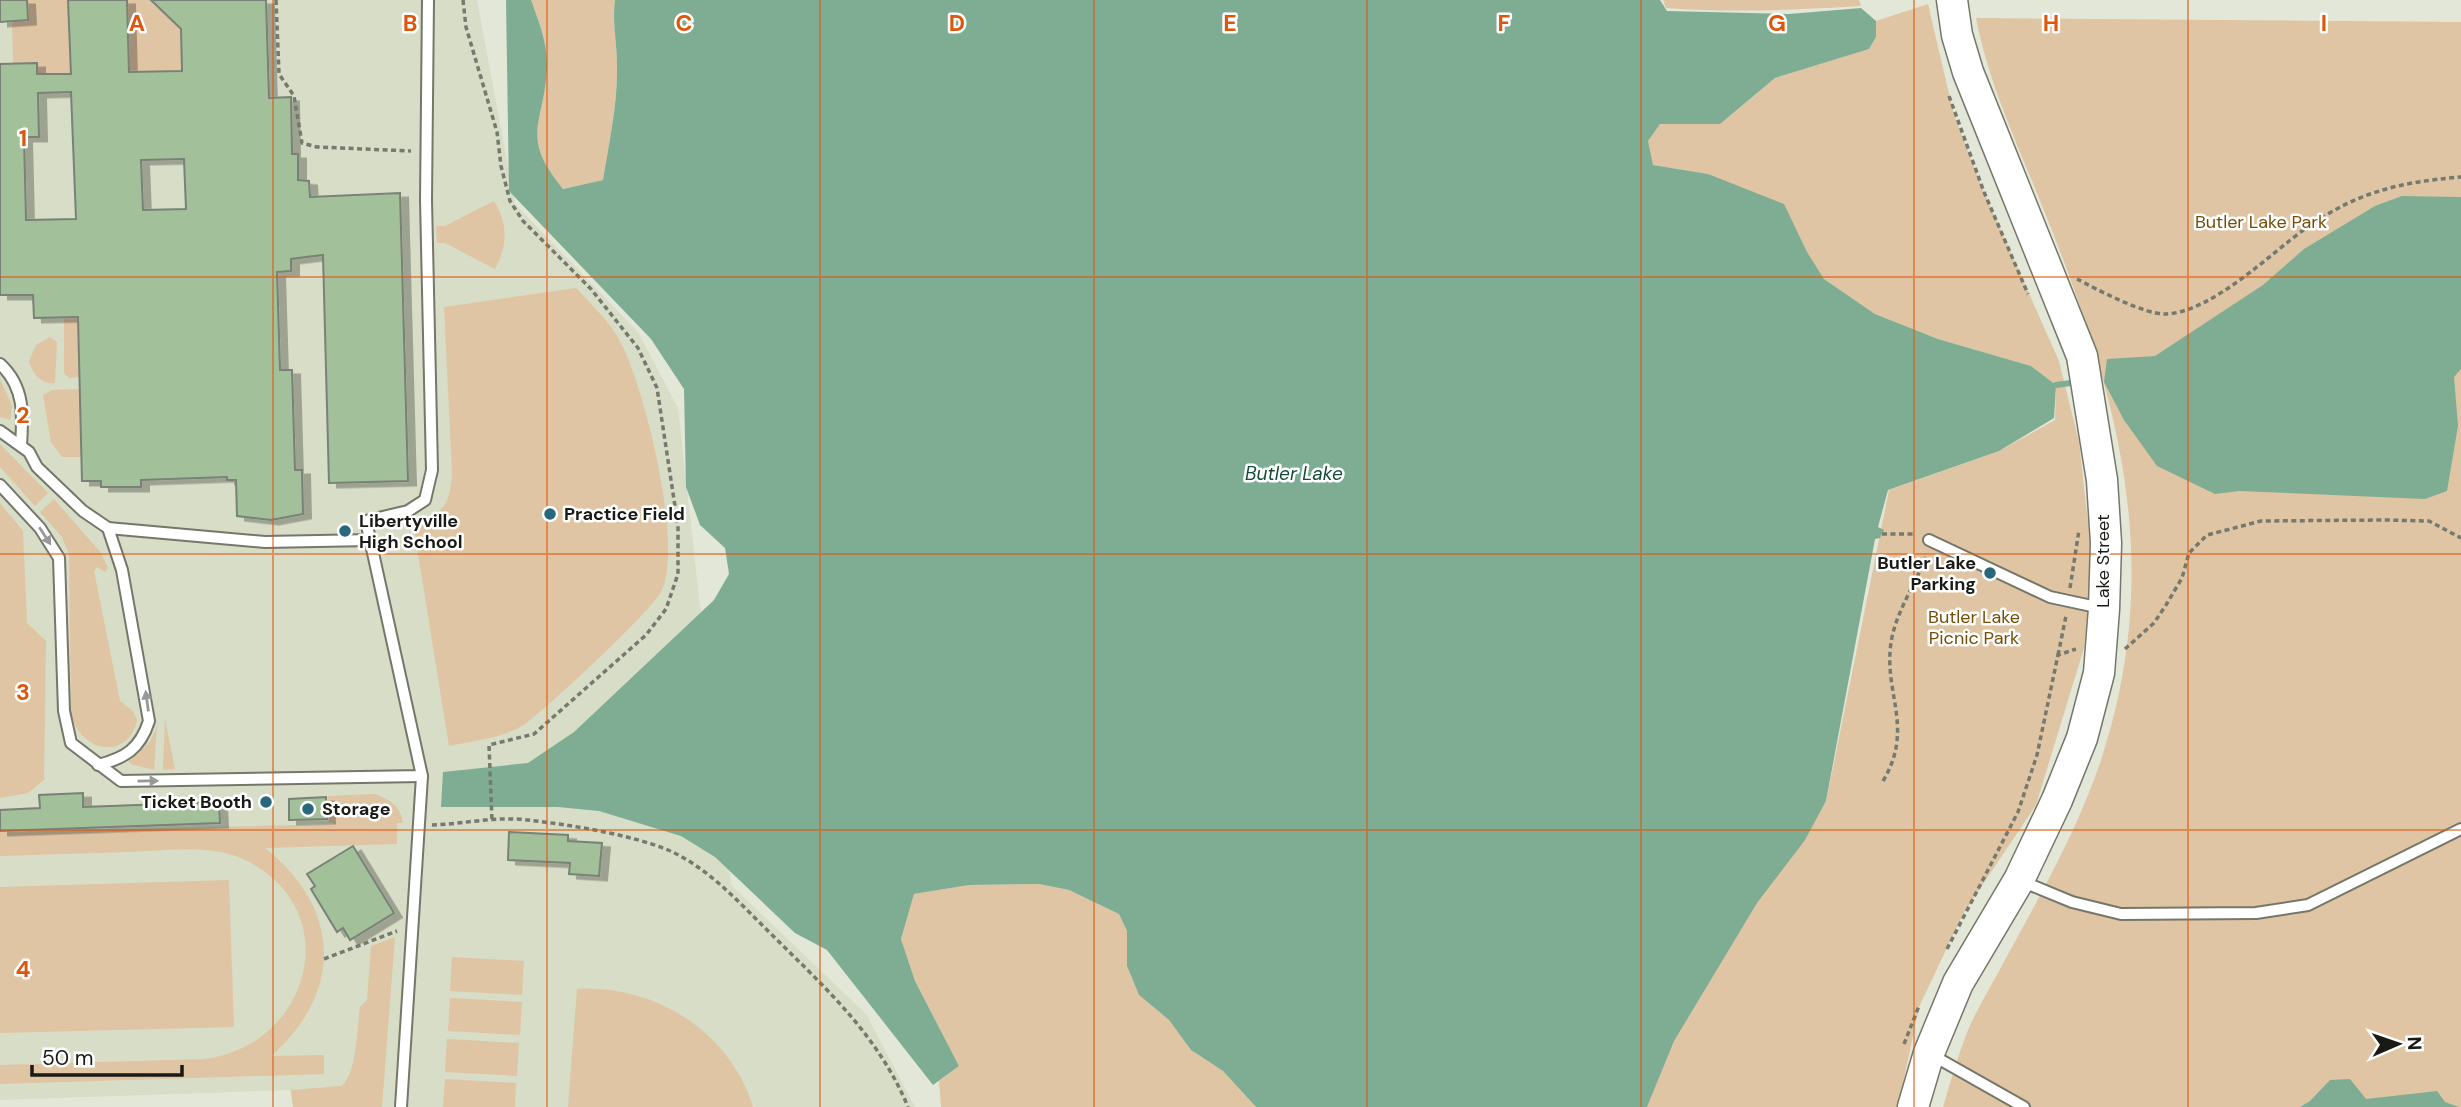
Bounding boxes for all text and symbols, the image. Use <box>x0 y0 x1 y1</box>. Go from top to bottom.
text: A <box>129 8 145 38</box>
text: B <box>403 8 417 38</box>
text: C <box>676 8 692 38</box>
text: D <box>949 8 965 38</box>
text: E <box>1223 8 1237 38</box>
text: F <box>1498 8 1511 38</box>
text: G <box>1768 8 1786 38</box>
text: H <box>2043 8 2059 38</box>
text: I <box>2321 8 2327 38</box>
text: 1 <box>19 123 27 153</box>
park label: Butler Lake Park <box>2195 210 2327 234</box>
text: 2 <box>16 400 30 430</box>
water label: Butler Lake <box>1245 461 1343 486</box>
place label: Practice Field <box>564 502 685 526</box>
marker: Practice Field <box>542 506 558 522</box>
place label: Libertyville High School <box>359 509 463 554</box>
street label: Lake Street <box>2091 514 2115 608</box>
marker: Libertyville High School <box>337 523 353 539</box>
one-way arrow <box>38 527 51 546</box>
place label: Butler Lake Parking <box>1877 551 1976 596</box>
marker: Butler Lake Parking <box>1982 565 1998 581</box>
park label: Butler Lake Picnic Park <box>1928 605 2020 650</box>
text: 3 <box>16 677 30 707</box>
one-way arrow <box>141 690 152 712</box>
one-way arrow <box>137 775 159 787</box>
place label: Ticket Booth <box>141 790 252 814</box>
marker: Ticket Booth <box>258 794 274 810</box>
place label: Storage <box>322 797 391 821</box>
marker: Storage <box>300 801 316 817</box>
text: 4 <box>16 954 31 984</box>
north arrow <box>2363 1009 2433 1079</box>
scale bar <box>32 1034 182 1078</box>
text: N <box>2402 1036 2427 1051</box>
text: 50 m <box>42 1044 93 1072</box>

